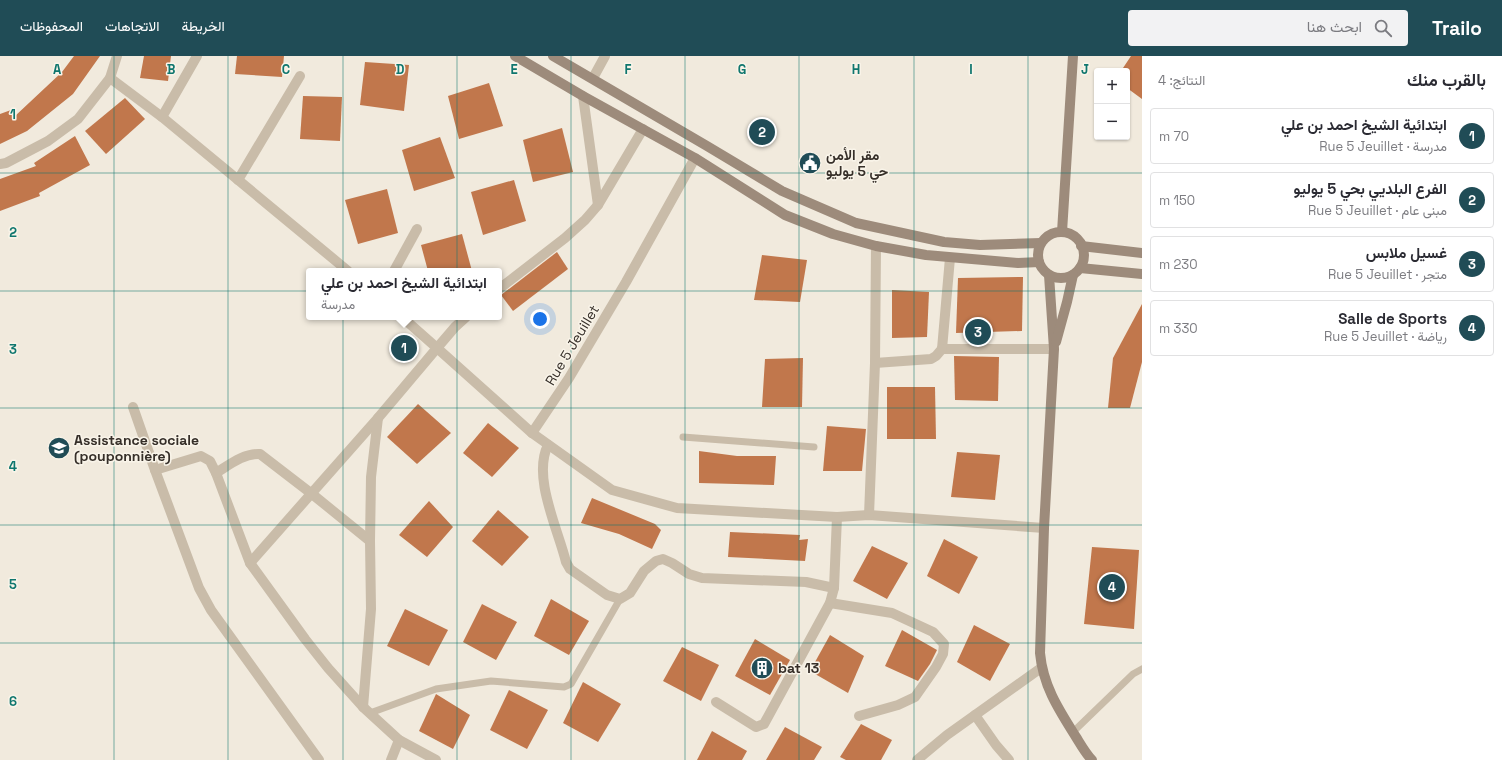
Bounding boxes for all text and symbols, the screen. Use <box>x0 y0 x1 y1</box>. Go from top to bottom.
search box <box>1128 10 1408 46</box>
text: Trailo <box>1432 16 1482 41</box>
text: المحفوظات <box>20 17 83 35</box>
text: الاتجاهات <box>105 17 159 35</box>
text: الخريطة <box>181 17 225 35</box>
text: ابحث هنا <box>1307 17 1362 36</box>
icon: search <box>1372 17 1394 39</box>
text: A <box>53 61 62 78</box>
text: B <box>167 61 176 78</box>
text: C <box>282 61 290 78</box>
text: D <box>396 61 405 78</box>
text: E <box>510 61 518 78</box>
text: F <box>625 61 632 78</box>
text: G <box>738 61 746 78</box>
text: H <box>852 61 860 78</box>
text: I <box>969 61 973 78</box>
text: J <box>1081 61 1089 78</box>
map controls <box>1094 68 1130 140</box>
button: + <box>1094 68 1130 104</box>
text: بالقرب منك <box>1407 69 1486 91</box>
text: النتائج: 4 <box>1158 72 1205 89</box>
button: − <box>1094 104 1130 140</box>
text: 1 <box>10 106 16 123</box>
text: ابتدائية الشيخ احمد بن علي <box>1281 115 1447 134</box>
pin: 2 <box>749 117 775 147</box>
text: 70 m <box>1159 128 1189 145</box>
text: 1 <box>1469 128 1475 145</box>
text: مدرسة · Rue 5 Jeuillet <box>1319 138 1447 155</box>
place label: مقر الأمن حي 5 يوليو <box>826 146 889 183</box>
public building icon: مقر الأمن حي 5 يوليو <box>797 150 823 176</box>
text: الفرع البلديي بحي 5 يوليو <box>1293 179 1447 198</box>
text: 150 m <box>1159 192 1195 209</box>
text: 2 <box>1468 192 1476 209</box>
text: مبنى عام · Rue 5 Jeuillet <box>1308 202 1447 219</box>
text: 2 <box>9 224 17 241</box>
text: غسيل ملابس <box>1366 243 1447 262</box>
text: 230 m <box>1159 256 1198 273</box>
text: 3 <box>1468 256 1476 273</box>
text: متجر · Rue 5 Jeuillet <box>1328 266 1447 283</box>
popup <box>306 268 502 320</box>
text: ابتدائية الشيخ احمد بن علي <box>321 273 487 292</box>
text: مدرسة <box>321 296 355 313</box>
street label: Rue 5 Jeuillet <box>541 301 603 389</box>
your location <box>530 309 550 329</box>
text: Salle de Sports <box>1338 309 1447 328</box>
pin: 3 <box>965 317 991 347</box>
text: 330 m <box>1159 320 1198 337</box>
text: 4 <box>1468 320 1476 337</box>
text: رياضة · Rue 5 Jeuillet <box>1324 328 1447 345</box>
pin: 1 <box>391 333 417 363</box>
text: 3 <box>9 341 17 358</box>
place label: Assistance sociale (pouponnière) <box>74 431 199 465</box>
school or university icon: Assistance sociale (pouponnière) <box>46 435 72 461</box>
text: 4 <box>9 458 17 475</box>
pin: 4 <box>1099 572 1125 602</box>
text: 5 <box>9 576 17 593</box>
building icon: bat 13 <box>749 655 775 681</box>
place label: bat 13 <box>778 659 819 677</box>
text: 6 <box>9 693 17 710</box>

